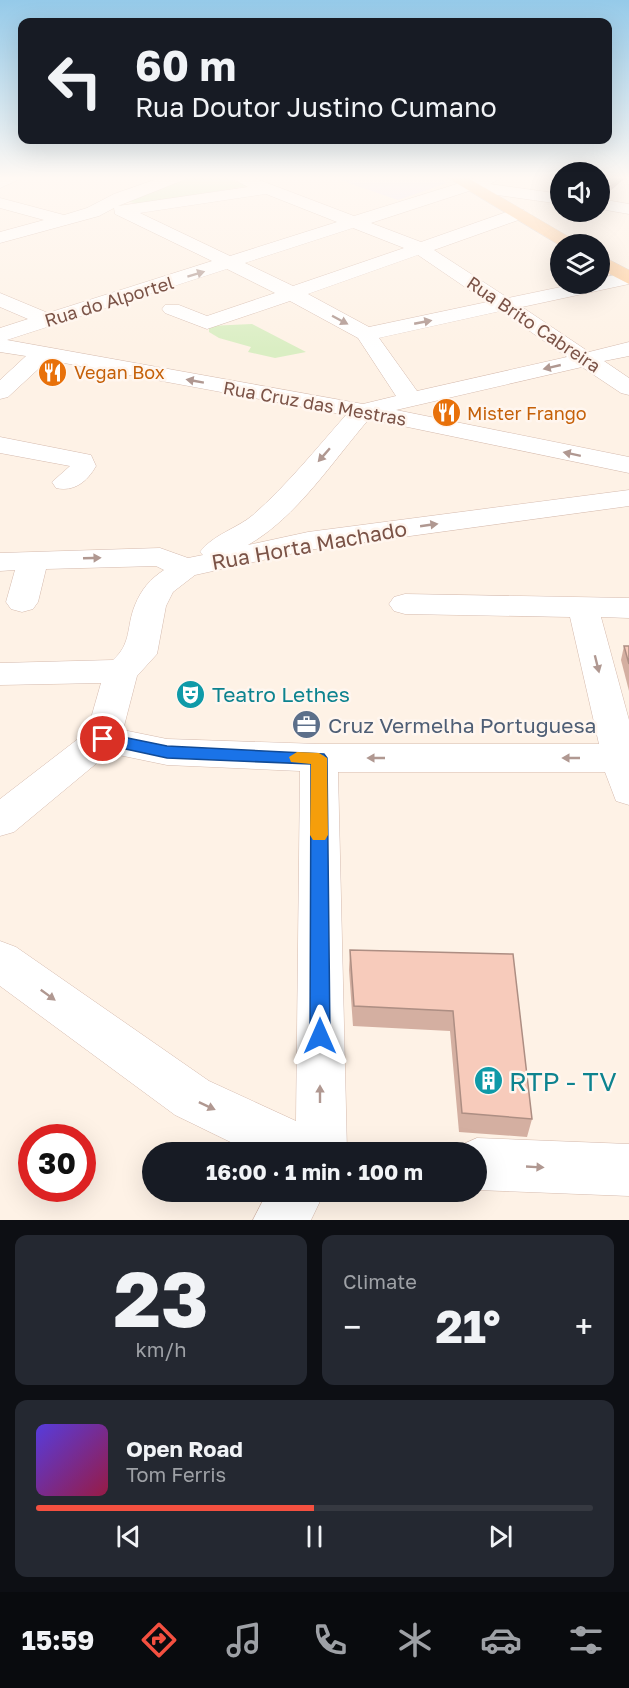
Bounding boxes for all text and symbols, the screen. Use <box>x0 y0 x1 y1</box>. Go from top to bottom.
text: 60 m <box>135 40 236 90</box>
icon: left <box>36 42 114 120</box>
text: Rua Doutor Justino Cumano <box>135 91 497 123</box>
map controls <box>550 162 610 294</box>
button: sound <box>550 162 610 222</box>
button: layers <box>550 234 610 294</box>
one-way arrow <box>187 269 205 278</box>
street label: Rua do Alportel <box>42 271 176 331</box>
street label: Rua Brito Cabreira <box>463 271 605 377</box>
one-way arrow <box>332 315 349 325</box>
one-way arrow <box>414 317 433 326</box>
restaurant icon: Vegan Box <box>37 356 69 388</box>
place label: Vegan Box <box>74 361 165 383</box>
one-way arrow <box>542 363 561 373</box>
street label: Rua Cruz das Mestras <box>222 376 408 430</box>
one-way arrow <box>185 377 204 386</box>
restaurant icon: Mister Frango <box>430 397 462 429</box>
place label: Mister Frango <box>467 402 587 424</box>
one-way arrow <box>318 447 331 463</box>
one-way arrow <box>562 449 581 458</box>
street label: Rua Horta Machado <box>209 515 409 575</box>
one-way arrow <box>419 520 438 529</box>
one-way arrow <box>82 554 101 563</box>
one-way arrow <box>592 655 602 673</box>
theatre icon: Teatro Lethes <box>175 678 207 710</box>
place label: Teatro Lethes <box>212 681 350 707</box>
office icon: Cruz Vermelha Portuguesa <box>291 709 323 741</box>
place label: Cruz Vermelha Portuguesa <box>328 712 596 738</box>
pin <box>77 713 128 764</box>
icon: arrive <box>86 722 119 755</box>
one-way arrow <box>366 753 385 763</box>
one-way arrow <box>561 753 580 763</box>
one-way arrow <box>39 989 55 1001</box>
position arrow <box>288 1004 352 1068</box>
building icon: RTP - TV <box>472 1065 504 1097</box>
place label: RTP - TV <box>509 1066 617 1097</box>
one-way arrow <box>315 1084 325 1103</box>
one-way arrow <box>199 1101 216 1110</box>
speed limit sign: 30 <box>18 1124 96 1202</box>
text: 16:00 · 1 min · 100 m <box>206 1158 423 1185</box>
one-way arrow <box>526 1163 545 1172</box>
text: 23 <box>113 1251 209 1344</box>
text: Climate <box>343 1269 417 1293</box>
text: 21° <box>435 1299 501 1353</box>
text: − <box>343 1307 361 1346</box>
text: + <box>575 1307 593 1346</box>
text: km/h <box>136 1337 186 1361</box>
text: Open Road <box>126 1435 243 1462</box>
text: Tom Ferris <box>126 1462 226 1486</box>
icon: previous <box>112 1520 145 1553</box>
icon: pause <box>298 1520 331 1553</box>
icon: next <box>484 1520 517 1553</box>
icon: directions <box>138 1619 180 1661</box>
icon: music <box>223 1619 265 1661</box>
icon: phone <box>309 1619 351 1661</box>
icon: climate <box>394 1619 436 1661</box>
icon: car <box>480 1619 522 1661</box>
icon: filters <box>565 1619 607 1661</box>
text: 15:59 <box>22 1624 94 1656</box>

